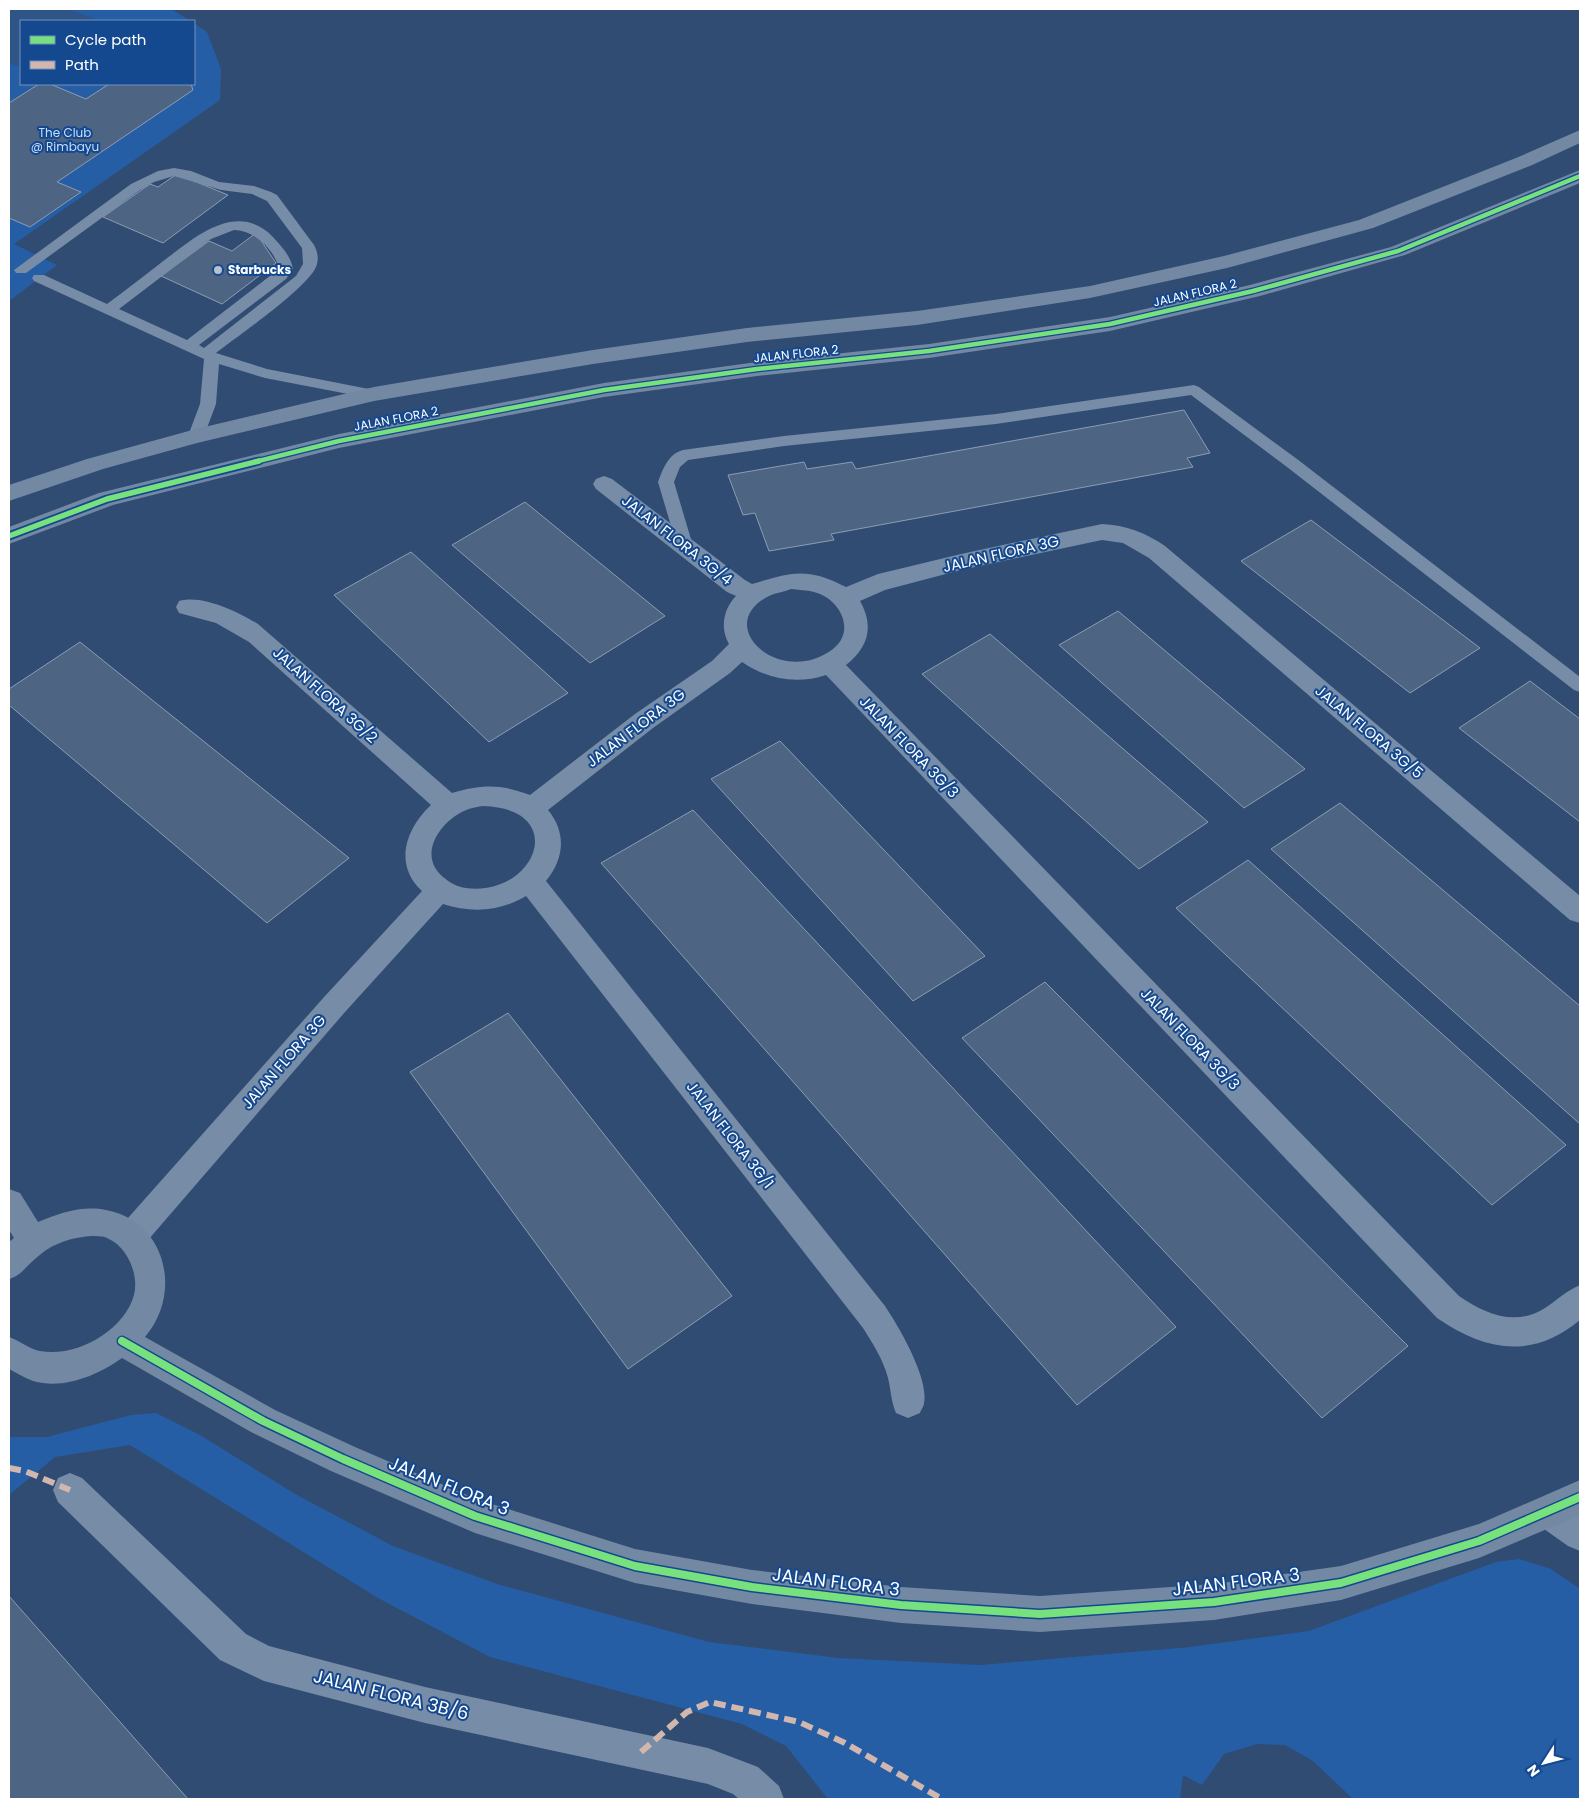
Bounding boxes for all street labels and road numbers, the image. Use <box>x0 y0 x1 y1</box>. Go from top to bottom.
street label: JALAN FLORA 2 <box>1151 275 1239 310</box>
street label: JALAN FLORA 2 <box>753 341 839 366</box>
street label: JALAN FLORA 2 <box>352 402 440 435</box>
street label: JALAN FLORA 3G/4 <box>618 490 737 590</box>
street label: JALAN FLORA 3G <box>941 530 1061 577</box>
street label: JALAN FLORA 3G/2 <box>268 642 382 747</box>
street label: JALAN FLORA 3G/5 <box>1311 680 1428 783</box>
street label: JALAN FLORA 3G <box>582 683 690 772</box>
street label: JALAN FLORA 3G/3 <box>855 691 964 802</box>
street label: JALAN FLORA 3G/3 <box>1136 983 1245 1094</box>
street label: JALAN FLORA 3G <box>237 1010 331 1113</box>
street label: JALAN FLORA 3G/1 <box>682 1077 779 1193</box>
street label: JALAN FLORA 3 <box>385 1450 513 1521</box>
street label: JALAN FLORA 3 <box>771 1561 901 1602</box>
street label: JALAN FLORA 3 <box>1171 1561 1301 1602</box>
street label: JALAN FLORA 3B/6 <box>311 1663 472 1726</box>

